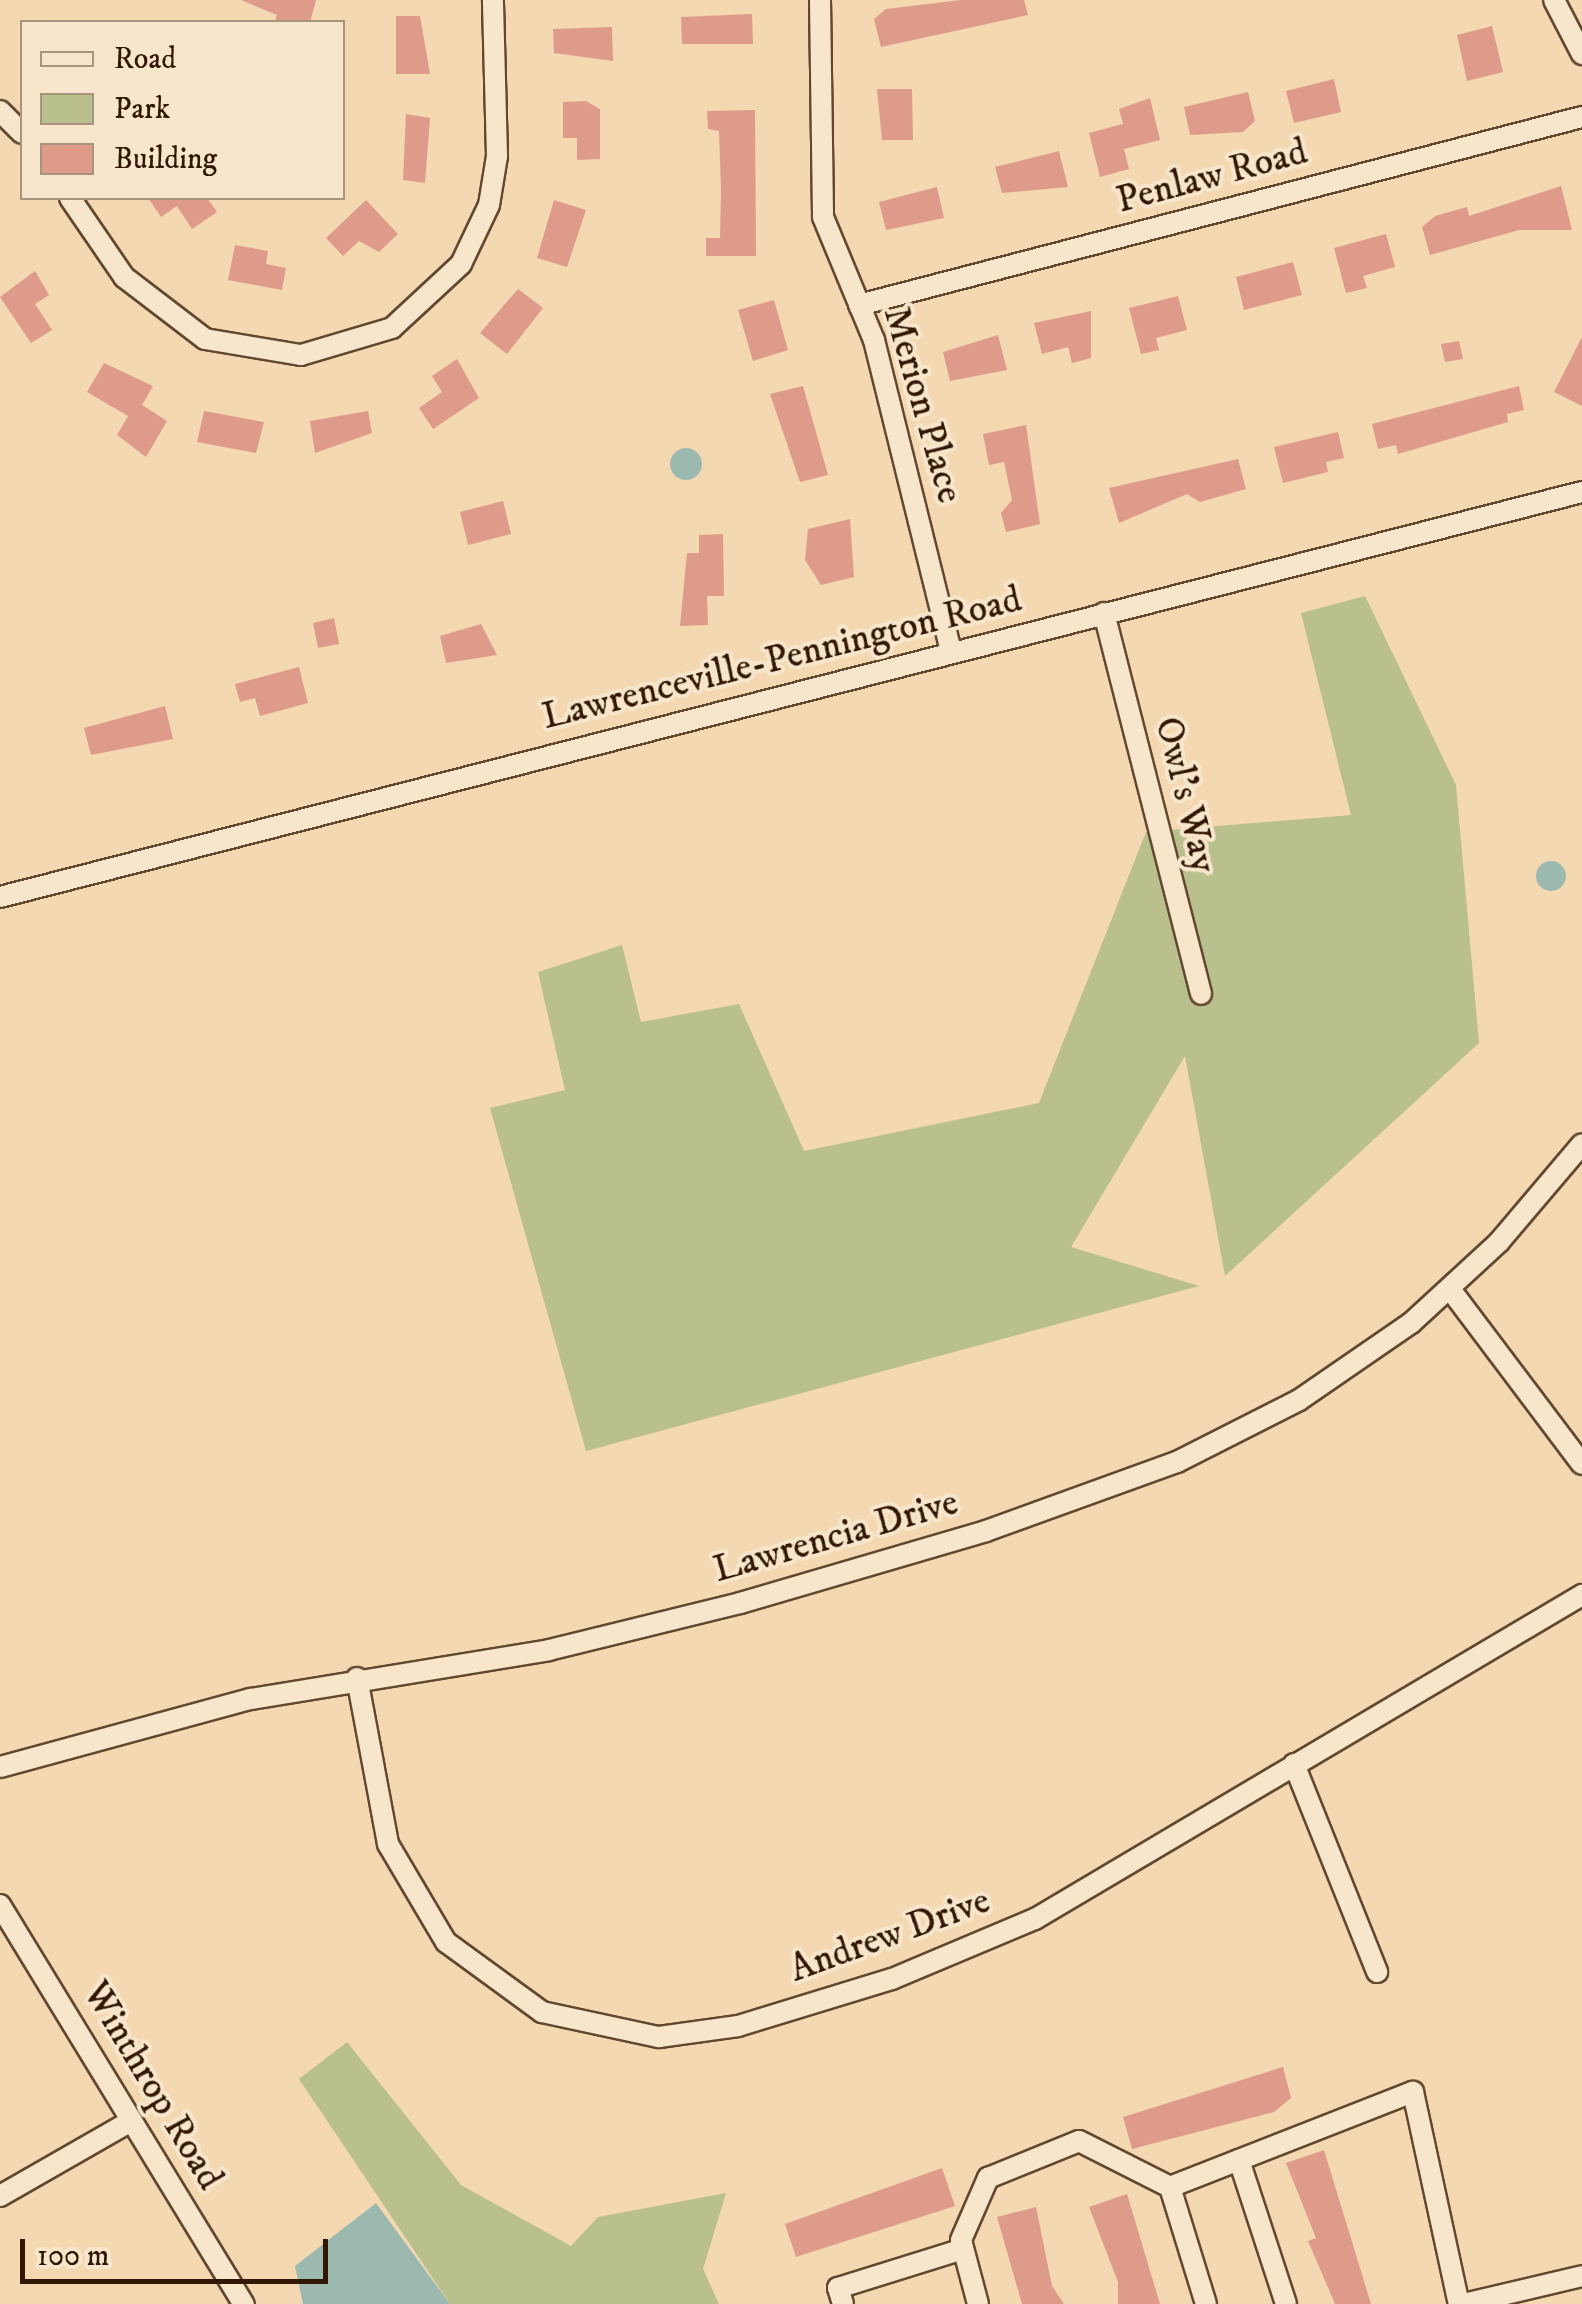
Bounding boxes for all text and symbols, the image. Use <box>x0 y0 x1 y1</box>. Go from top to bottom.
legend <box>20 20 345 200</box>
text: Road <box>114 41 176 78</box>
text: Park <box>114 91 170 128</box>
street label: Penlaw Road <box>1112 130 1312 224</box>
text: Building <box>114 141 217 178</box>
street label: Merion Place <box>872 302 972 508</box>
street label: Lawrenceville-Pennington Road <box>538 577 1026 741</box>
street label: Owl's Way <box>1144 713 1226 877</box>
street label: Lawrencia Drive <box>708 1480 964 1594</box>
street label: Andrew Drive <box>784 1879 996 1993</box>
street label: Winthrop Road <box>72 1974 232 2198</box>
scale bar <box>25 2219 332 2281</box>
text: 100 m <box>37 2238 109 2275</box>

